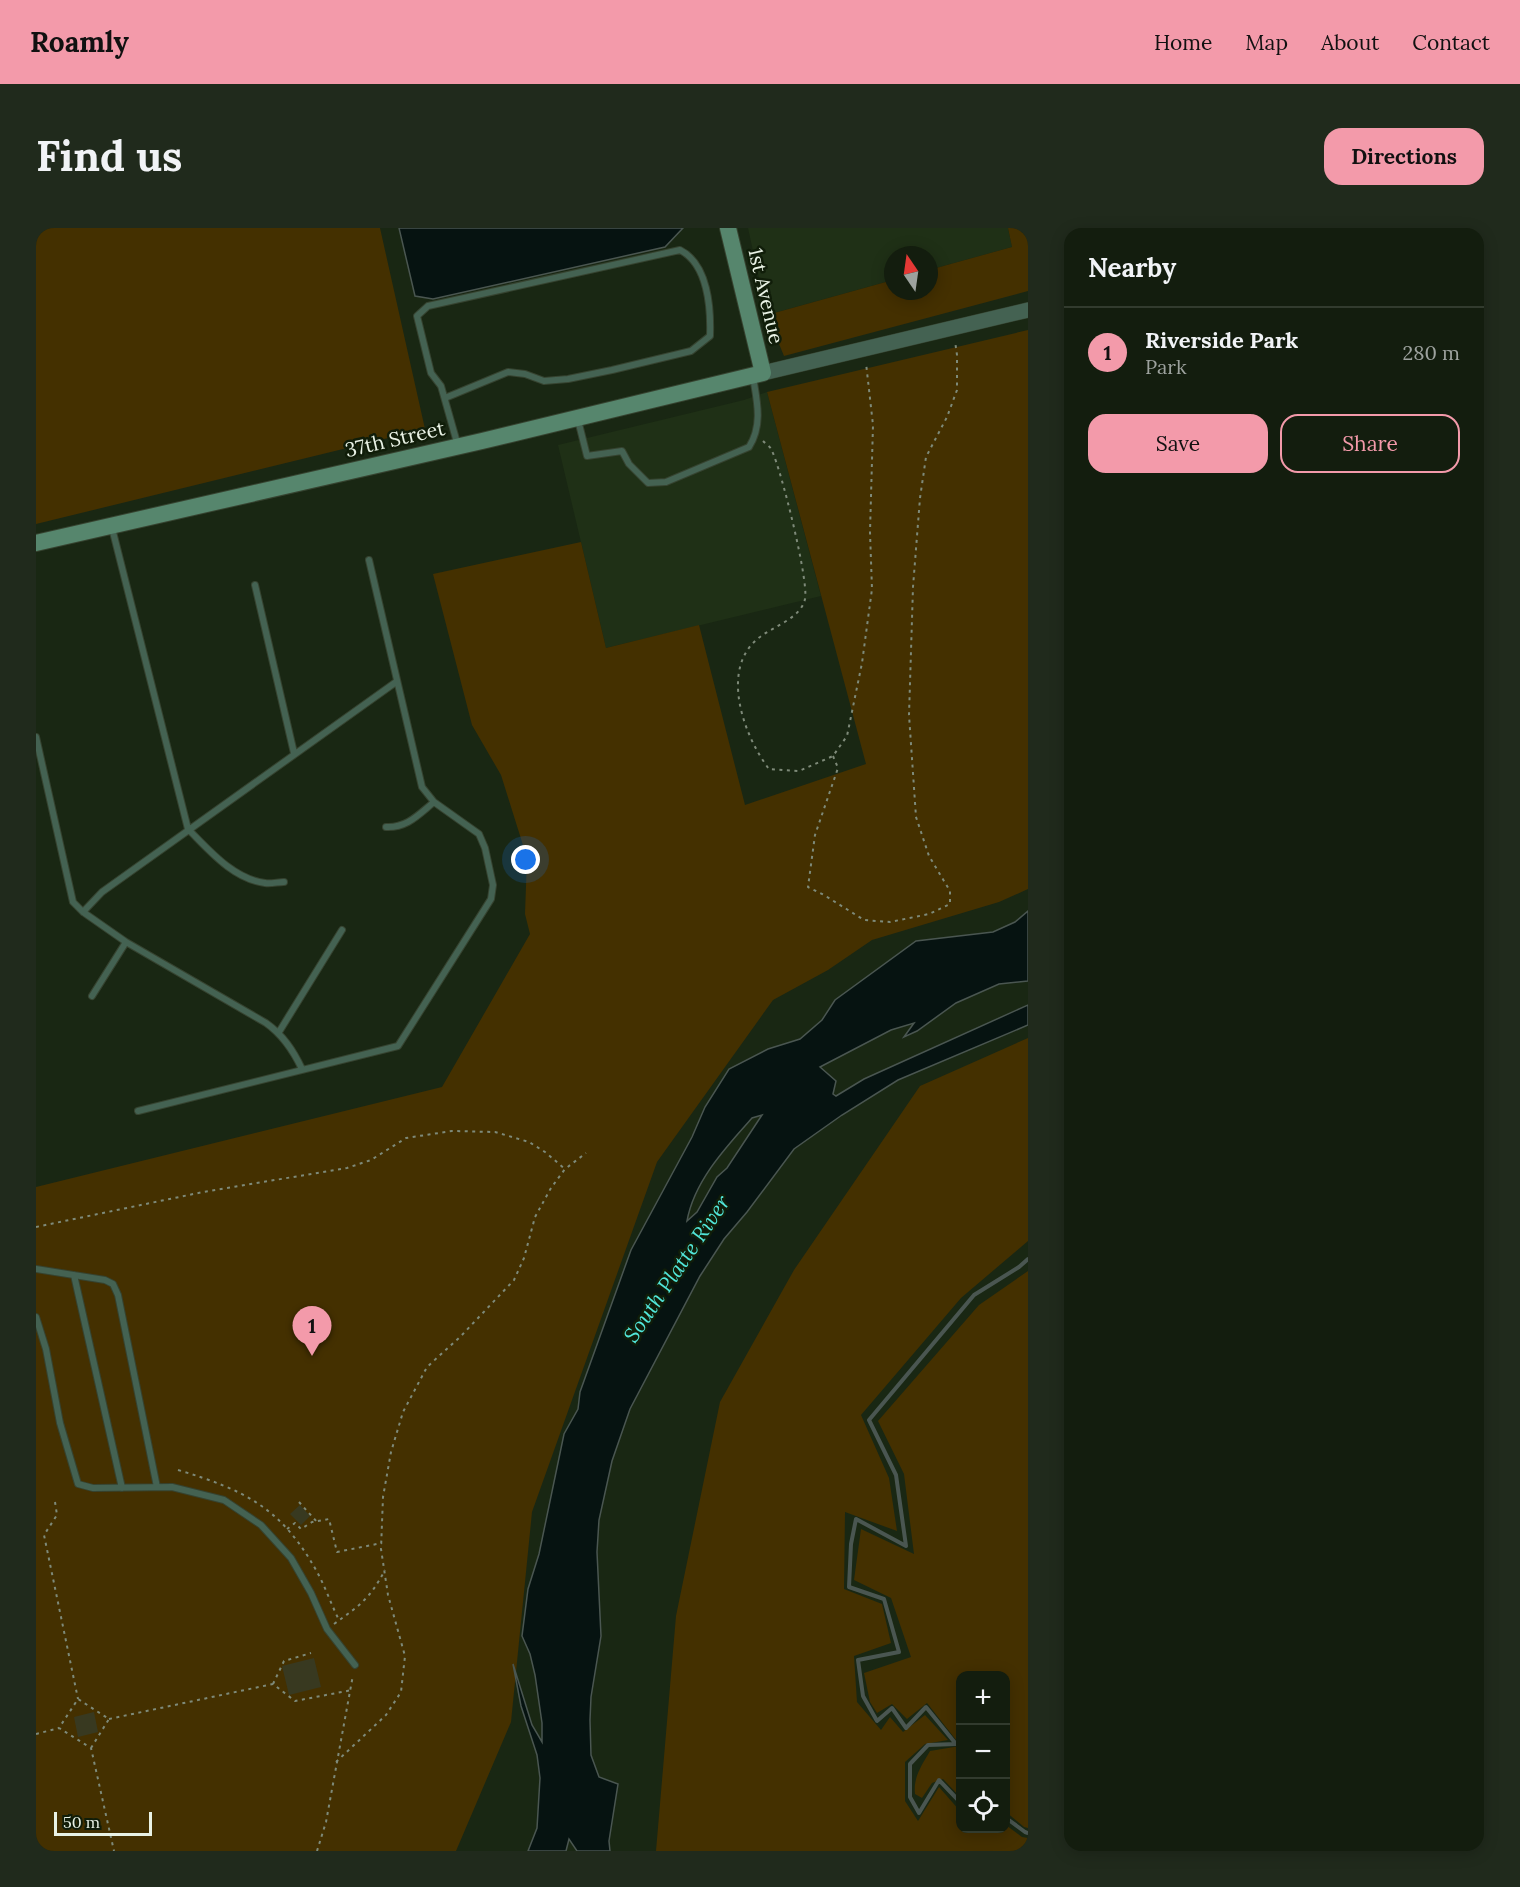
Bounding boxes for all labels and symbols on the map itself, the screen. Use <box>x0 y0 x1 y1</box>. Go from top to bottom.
street label: 1st Avenue <box>743 246 790 346</box>
north arrow <box>884 246 938 300</box>
street label: 37th Street <box>343 415 447 462</box>
your location <box>511 845 540 874</box>
water label: South Platte River <box>617 1190 736 1347</box>
pin: 1 <box>292 1306 332 1356</box>
scale bar <box>54 1809 152 1836</box>

